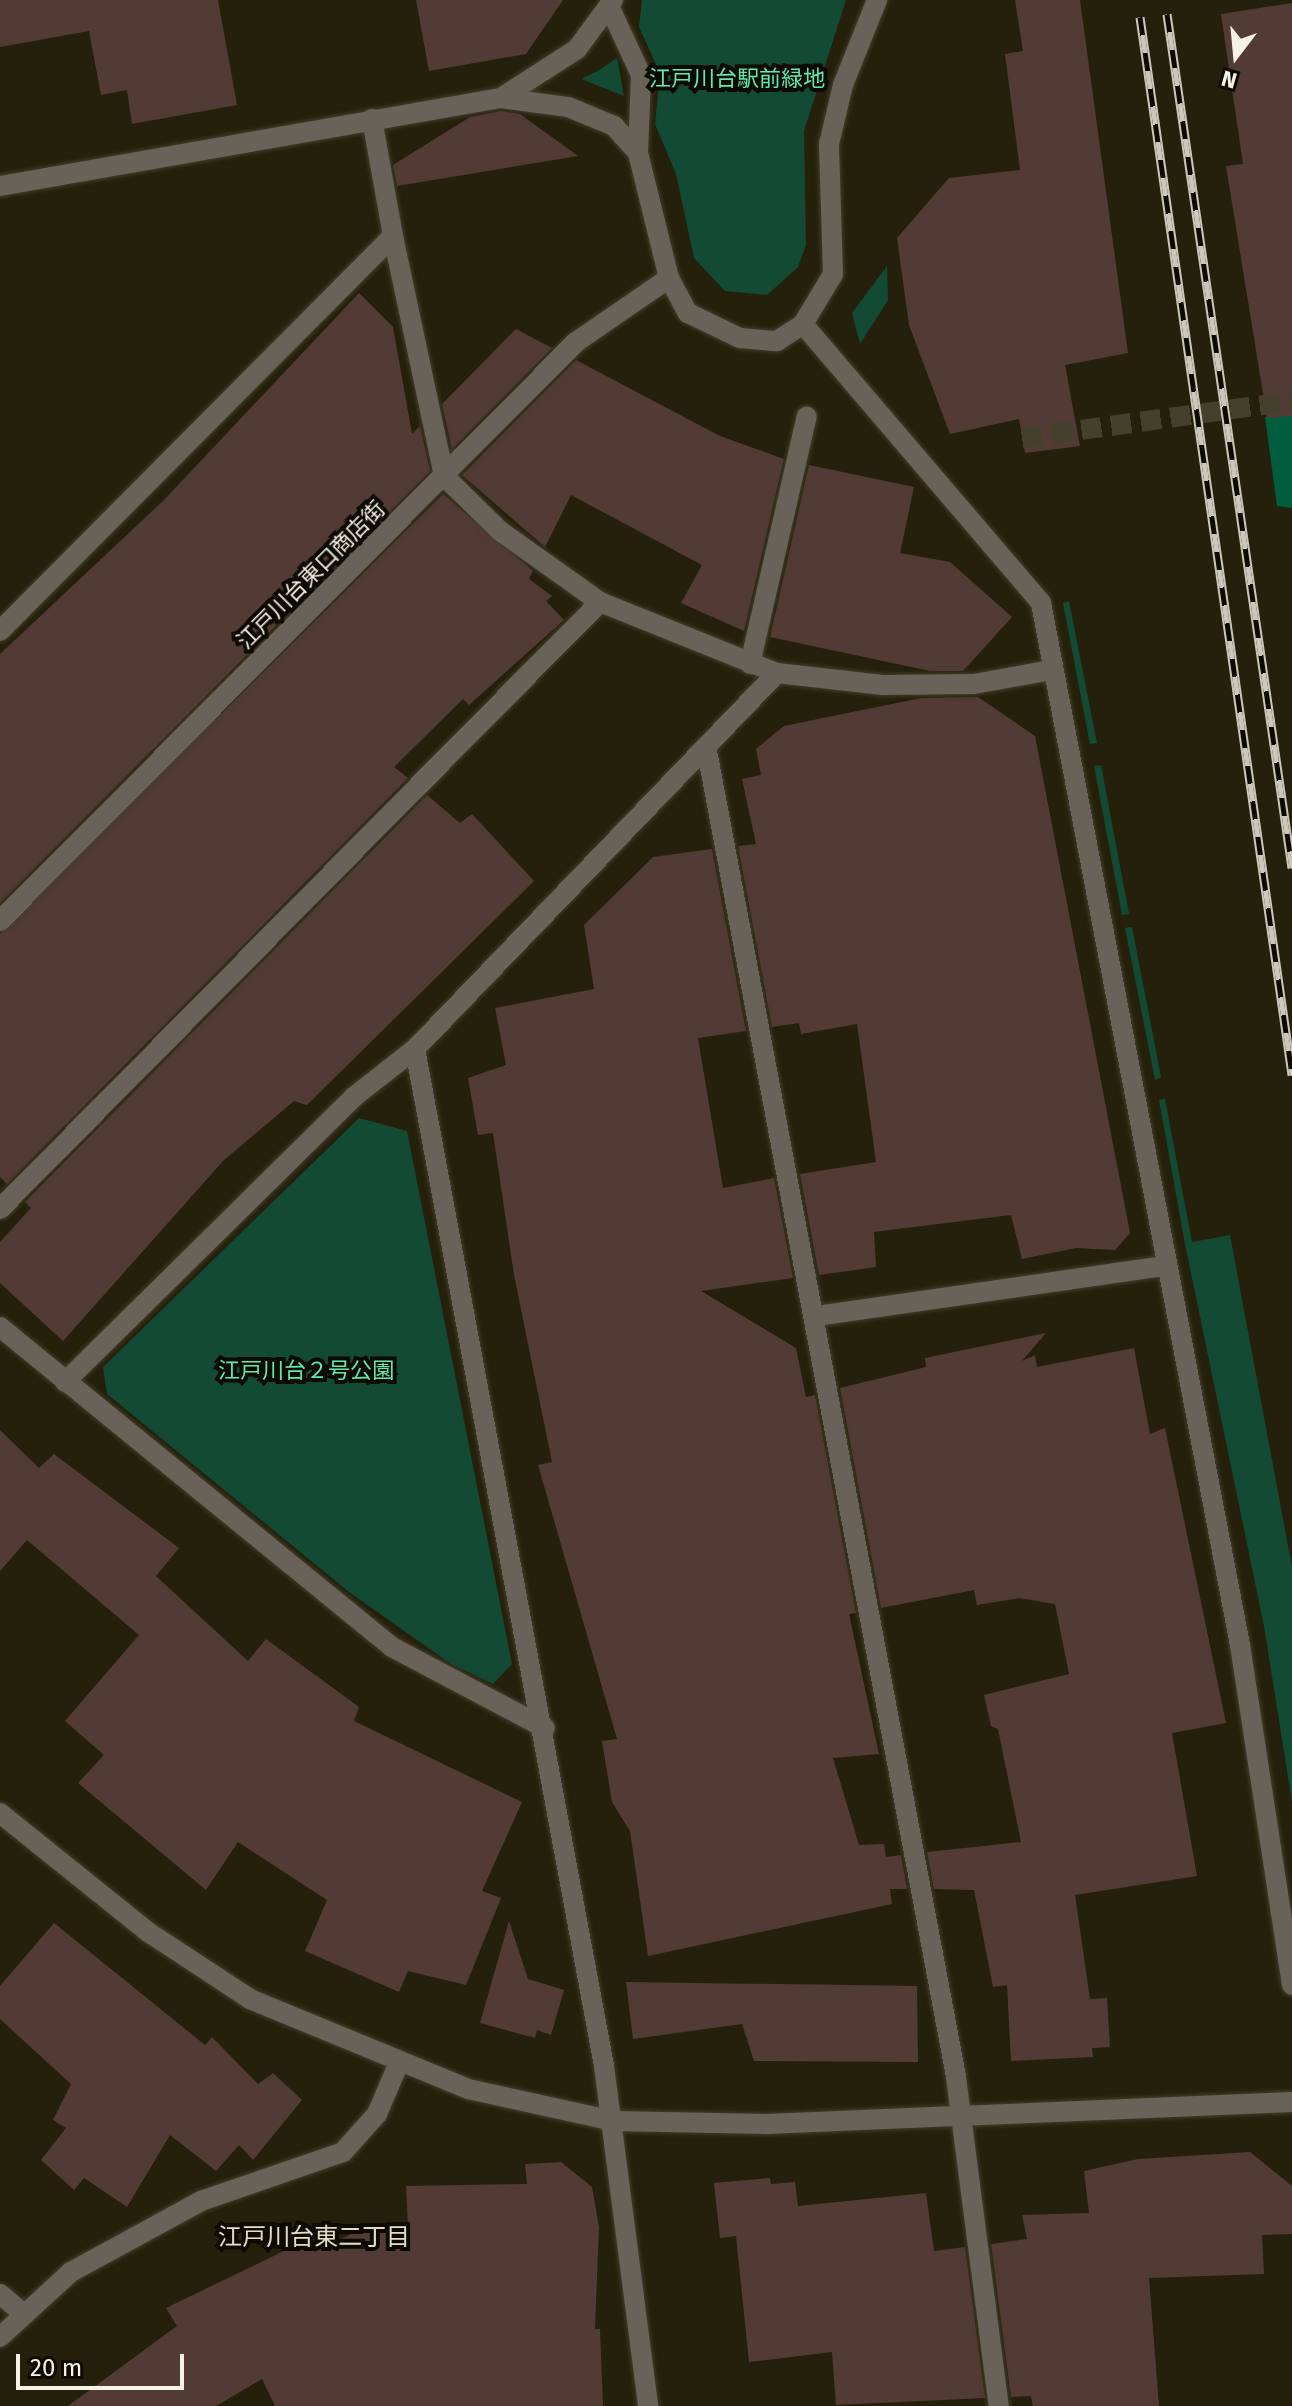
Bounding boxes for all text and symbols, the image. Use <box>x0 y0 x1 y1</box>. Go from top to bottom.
north arrow <box>1196 16 1276 96</box>
text: N <box>1219 65 1240 95</box>
park label: 江戸川台駅前緑地 <box>649 66 825 92</box>
street label: 江戸川台東口商店街 <box>232 496 390 654</box>
park label: 江戸川台２号公園 <box>218 1358 394 1384</box>
district label: 江戸川台東二丁目 <box>218 2224 410 2252</box>
scale bar <box>20 2338 188 2388</box>
text: 20 m <box>30 2354 82 2382</box>

